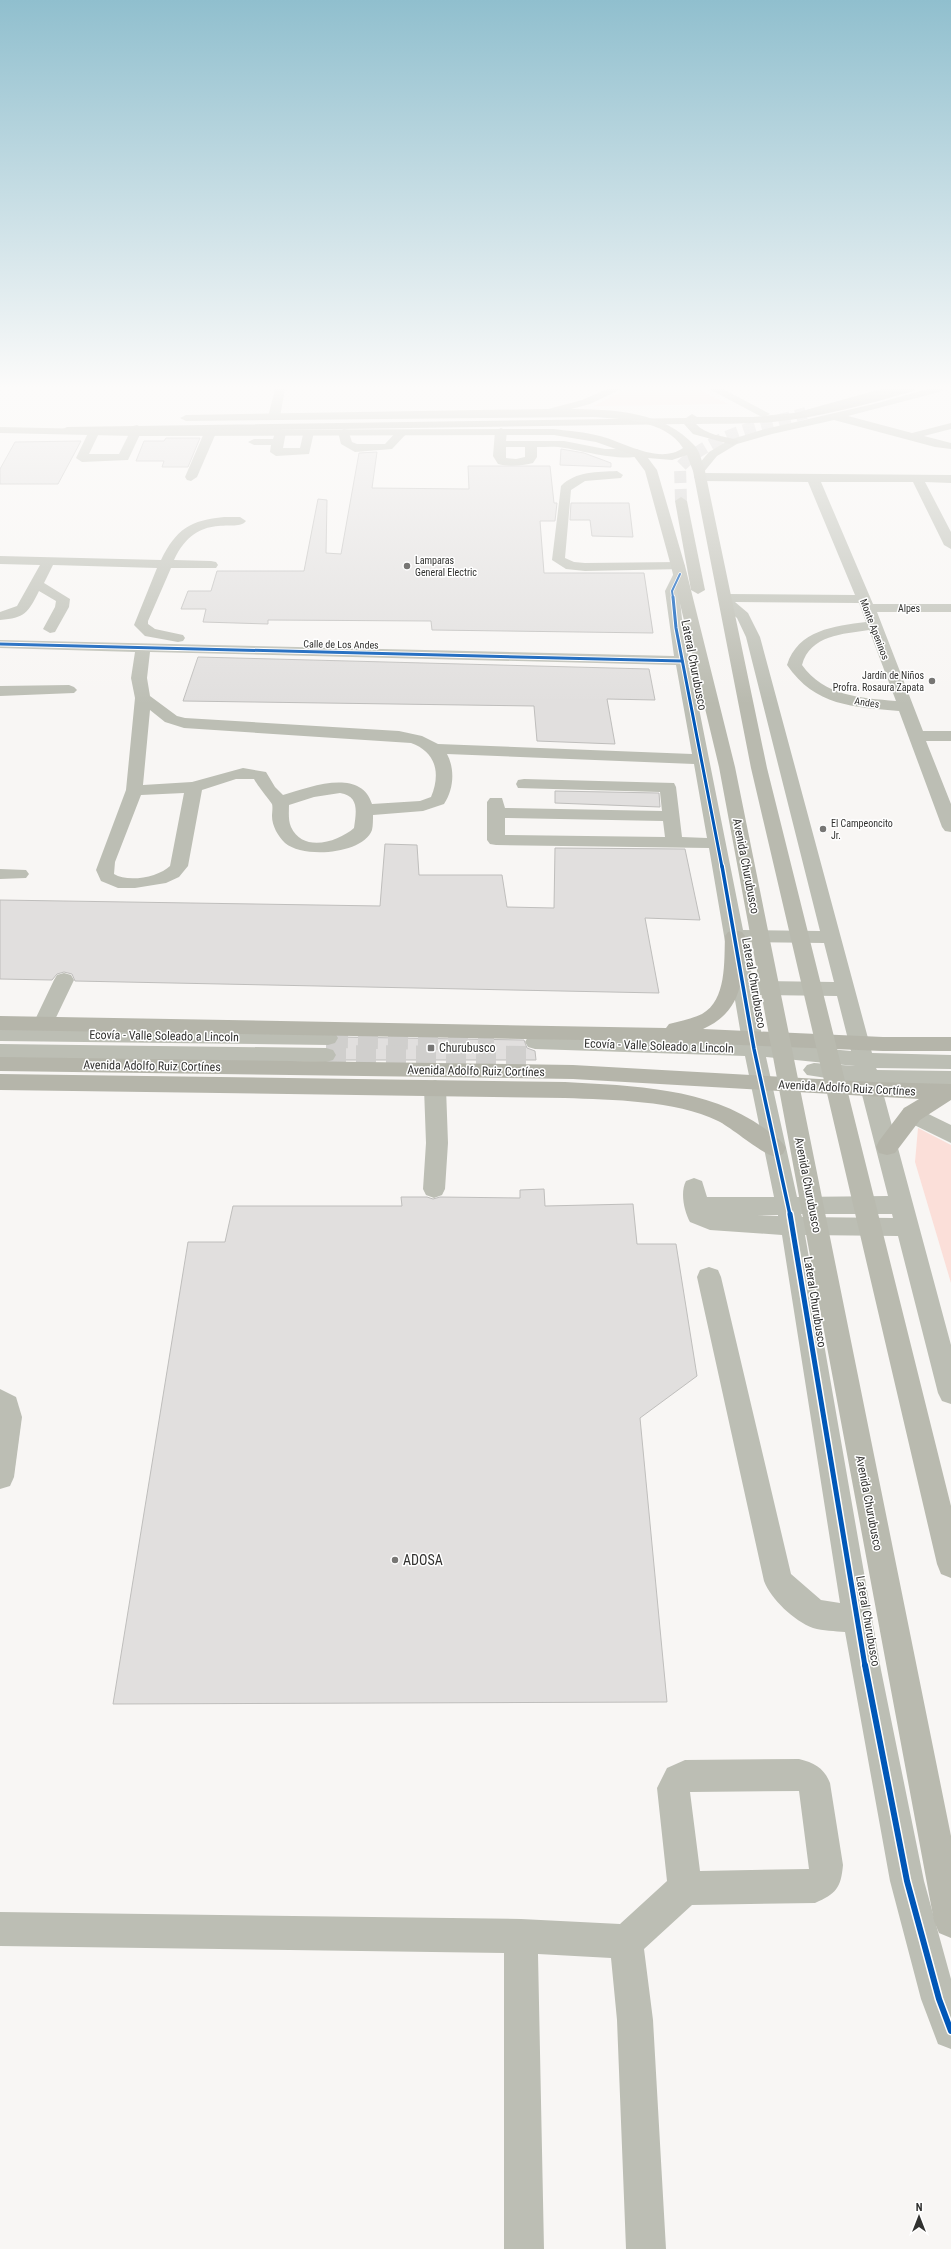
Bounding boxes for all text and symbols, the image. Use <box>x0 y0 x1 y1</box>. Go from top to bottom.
place label: Lamparas General Electric <box>415 555 477 578</box>
marker: Lamparas General Electric <box>402 561 412 571</box>
street label: Monte Apeninos <box>858 597 891 662</box>
street label: Alpes <box>898 603 921 614</box>
street label: Lateral Churubusco <box>678 619 710 711</box>
street label: Calle de Los Andes <box>303 638 379 651</box>
place label: Jardín de Niños Profra. Rosaura Zapata <box>833 670 924 693</box>
marker: Jardín de Niños Profra. Rosaura Zapata <box>927 676 937 686</box>
street label: Andes <box>854 695 880 710</box>
street label: Avenida Churubusco <box>730 817 762 915</box>
place label: El Campeoncito Jr. <box>831 818 893 841</box>
marker: El Campeoncito Jr. <box>818 824 828 834</box>
street label: Lateral Churubusco <box>739 937 769 1029</box>
street label: Ecovía - Valle Soleado a Lincoln <box>89 1028 239 1044</box>
street label: Ecovía - Valle Soleado a Lincoln <box>584 1036 734 1056</box>
place label: Churubusco <box>439 1041 496 1055</box>
marker: Churubusco <box>426 1043 436 1053</box>
street label: Avenida Adolfo Ruiz Cortínes <box>83 1058 221 1074</box>
street label: Avenida Adolfo Ruiz Cortínes <box>407 1063 545 1079</box>
street label: Avenida Adolfo Ruiz Cortínes <box>778 1077 916 1099</box>
street label: Avenida Churubusco <box>792 1136 824 1234</box>
street label: Lateral Churubusco <box>801 1256 829 1348</box>
street label: Avenida Churubusco <box>853 1454 885 1552</box>
place label: ADOSA <box>403 1552 443 1568</box>
marker: ADOSA <box>390 1555 400 1565</box>
street label: Lateral Churubusco <box>853 1575 883 1667</box>
north arrow <box>899 2197 939 2237</box>
text: N <box>916 2201 923 2214</box>

